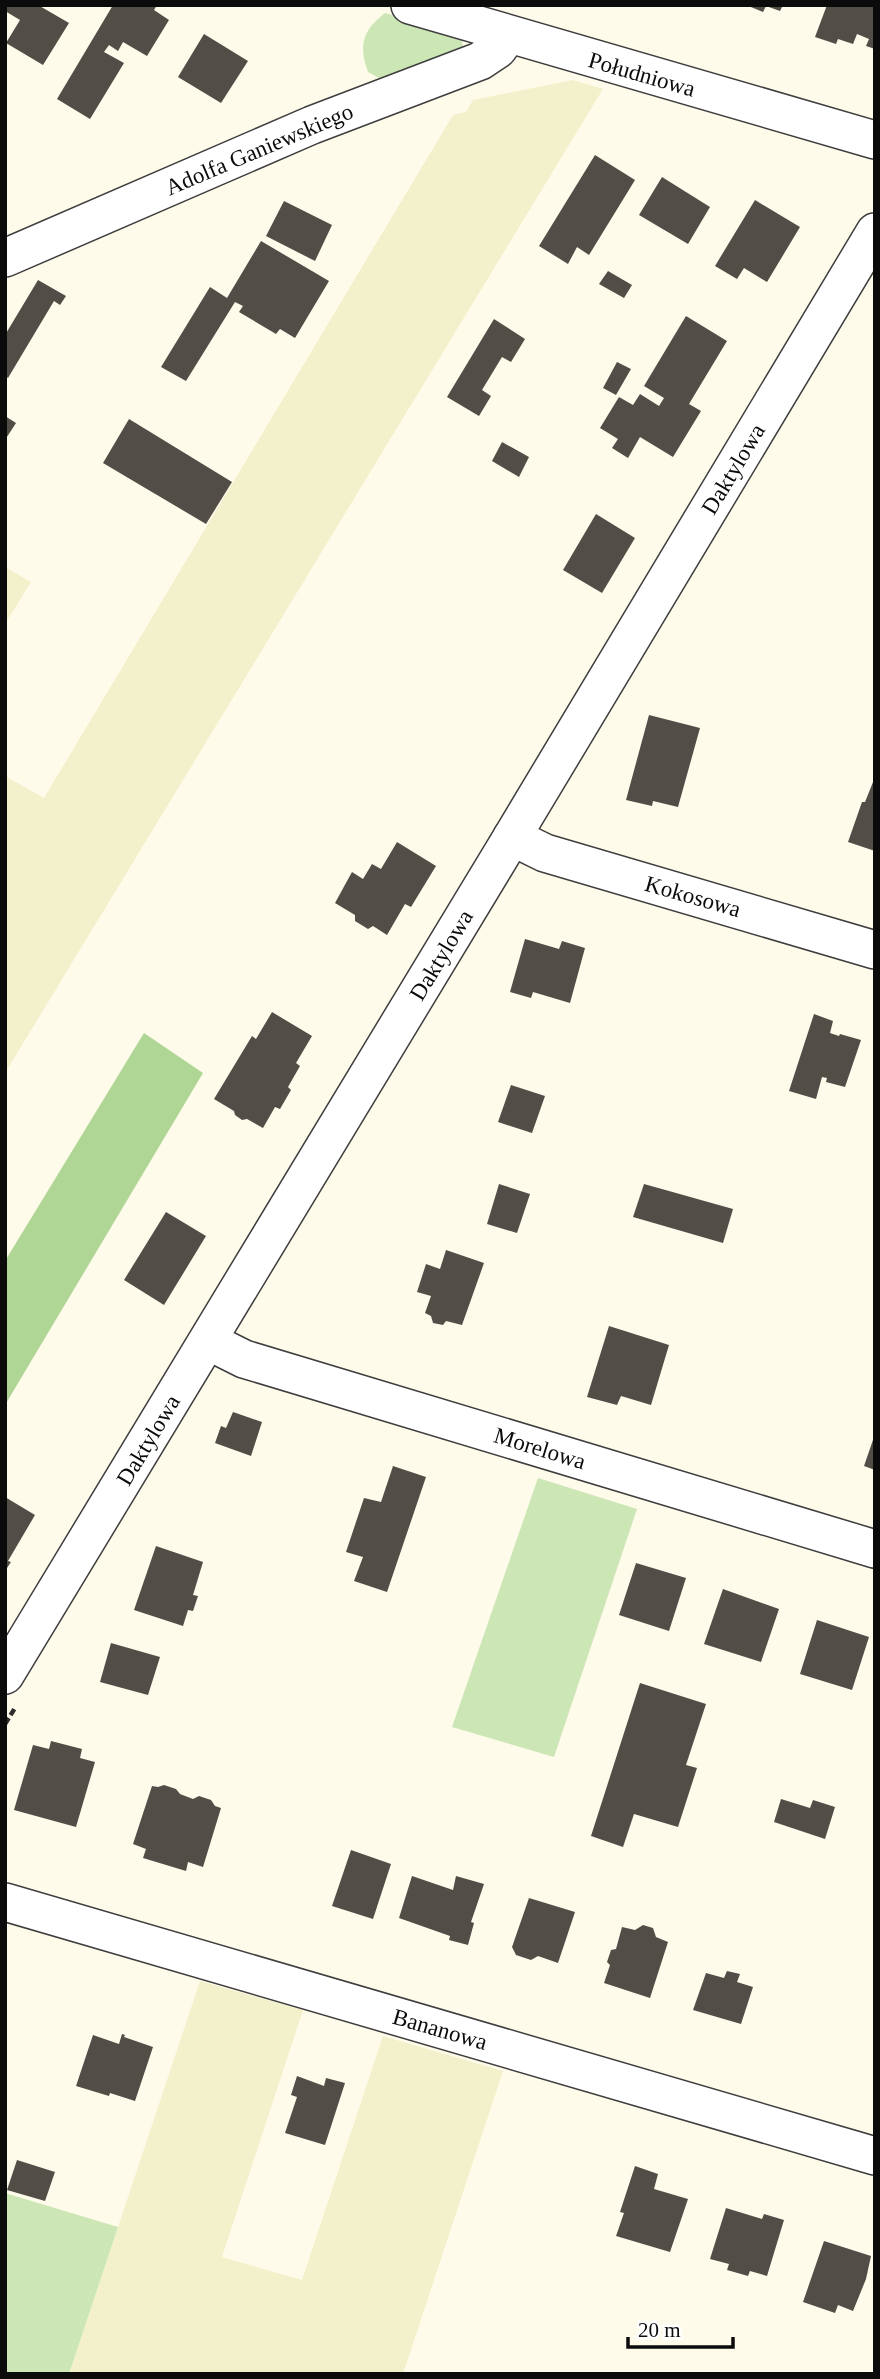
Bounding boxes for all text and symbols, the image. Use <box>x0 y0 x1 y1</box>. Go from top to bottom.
street label: Południowa <box>586 47 698 102</box>
street label: Adolfa Ganiewskiego <box>162 99 357 200</box>
street label: Daktylowa <box>697 420 770 519</box>
street label: Kokosowa <box>642 871 744 922</box>
street label: Daktylowa <box>405 906 478 1005</box>
street label: Daktylowa <box>112 1391 185 1490</box>
street label: Morelowa <box>491 1423 589 1474</box>
street label: Bananowa <box>390 2004 490 2055</box>
scale bar <box>628 2306 733 2350</box>
text: 20 m <box>638 2318 681 2342</box>

